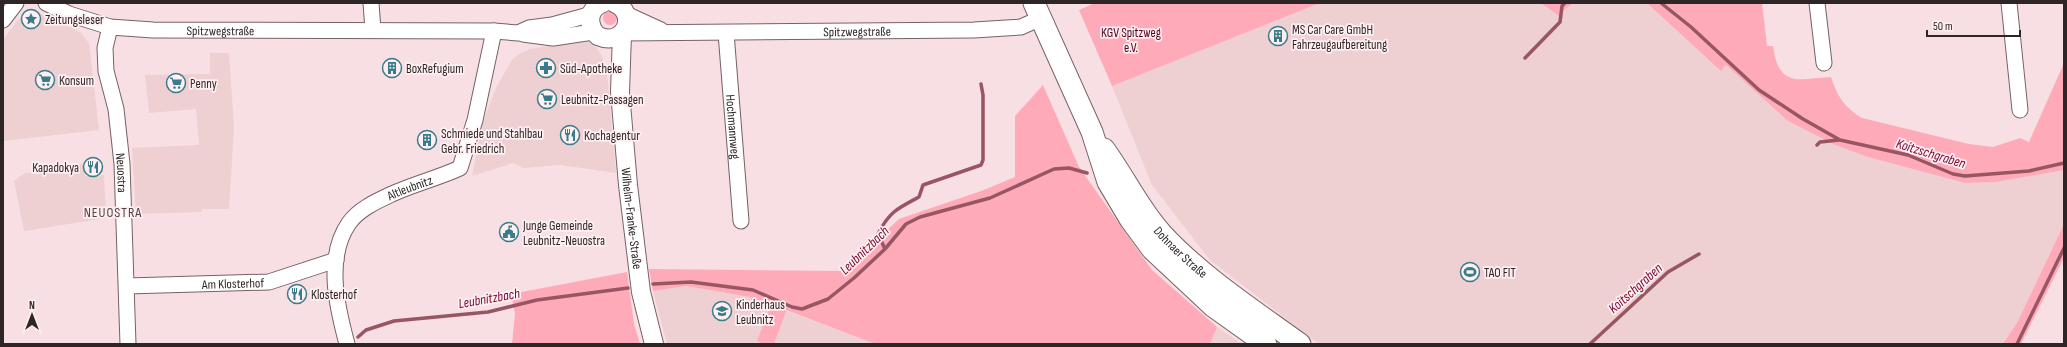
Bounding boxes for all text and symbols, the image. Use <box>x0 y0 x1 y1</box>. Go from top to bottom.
place icon: Zeitungsleser <box>20 8 42 30</box>
place label: Zeitungsleser <box>45 12 104 28</box>
scale bar <box>1927 12 2020 38</box>
text: 50 m <box>1933 19 1953 34</box>
place label: MS Car Care GmbH Fahrzeugaufbereitung <box>1292 22 1387 53</box>
street label: Spitzwegstraße <box>187 23 254 39</box>
street label: Spitzwegstraße <box>823 24 891 40</box>
park label: KGV Spitzweg e.V. <box>1101 25 1161 56</box>
building icon: MS Car Care GmbH Fahrzeugaufbereitung <box>1267 25 1289 47</box>
building icon: BoxRefugium <box>381 57 403 79</box>
pharmacy icon: Süd-Apotheke <box>535 57 557 79</box>
place label: BoxRefugium <box>406 61 464 77</box>
place label: Süd-Apotheke <box>560 61 622 77</box>
supermarket icon: Konsum <box>34 69 56 91</box>
supermarket icon: Penny <box>165 72 187 94</box>
place label: Konsum <box>59 73 94 89</box>
place label: Penny <box>190 76 217 92</box>
supermarket icon: Leubnitz-Passagen <box>536 88 558 110</box>
place label: Leubnitz-Passagen <box>561 92 644 108</box>
street label: Hochmannweg <box>722 94 743 160</box>
restaurant icon: Kochagentur <box>559 124 581 146</box>
place label: Schmiede und Stahlbau Gebr. Friedrich <box>441 126 543 157</box>
place label: Kochagentur <box>584 128 640 144</box>
building icon: Schmiede und Stahlbau Gebr. Friedrich <box>416 129 438 151</box>
water label: Koitzschgraben <box>1894 135 1968 172</box>
street label: Neuostra <box>112 152 130 193</box>
restaurant icon: Kapadokya <box>82 156 104 178</box>
place label: Kapadokya <box>32 160 79 176</box>
street label: Wilhelm-Franke-Straße <box>618 167 645 270</box>
street label: Altleubnitz <box>384 172 435 205</box>
district label: NEUOSTRA <box>84 204 142 221</box>
place label: Junge Gemeinde Leubnitz-Neuostra <box>522 218 605 249</box>
public building icon: Junge Gemeinde Leubnitz-Neuostra <box>498 221 520 243</box>
water label: Leubnitzbach <box>836 223 893 278</box>
street label: Dohnaer Straße <box>1150 223 1210 282</box>
water label: Koitschgraben <box>1605 260 1666 317</box>
sports icon: TAO FIT <box>1459 261 1481 283</box>
place label: TAO FIT <box>1484 265 1516 281</box>
street label: Am Klosterhof <box>201 275 265 293</box>
restaurant icon: Klosterhof <box>286 283 308 305</box>
water label: Leubnitzbach <box>457 285 521 312</box>
place label: Klosterhof <box>311 287 357 303</box>
north arrow <box>12 295 52 335</box>
place label: Kinderhaus Leubnitz <box>736 297 785 328</box>
text: N <box>29 299 35 312</box>
school or university icon: Kinderhaus Leubnitz <box>711 300 733 322</box>

